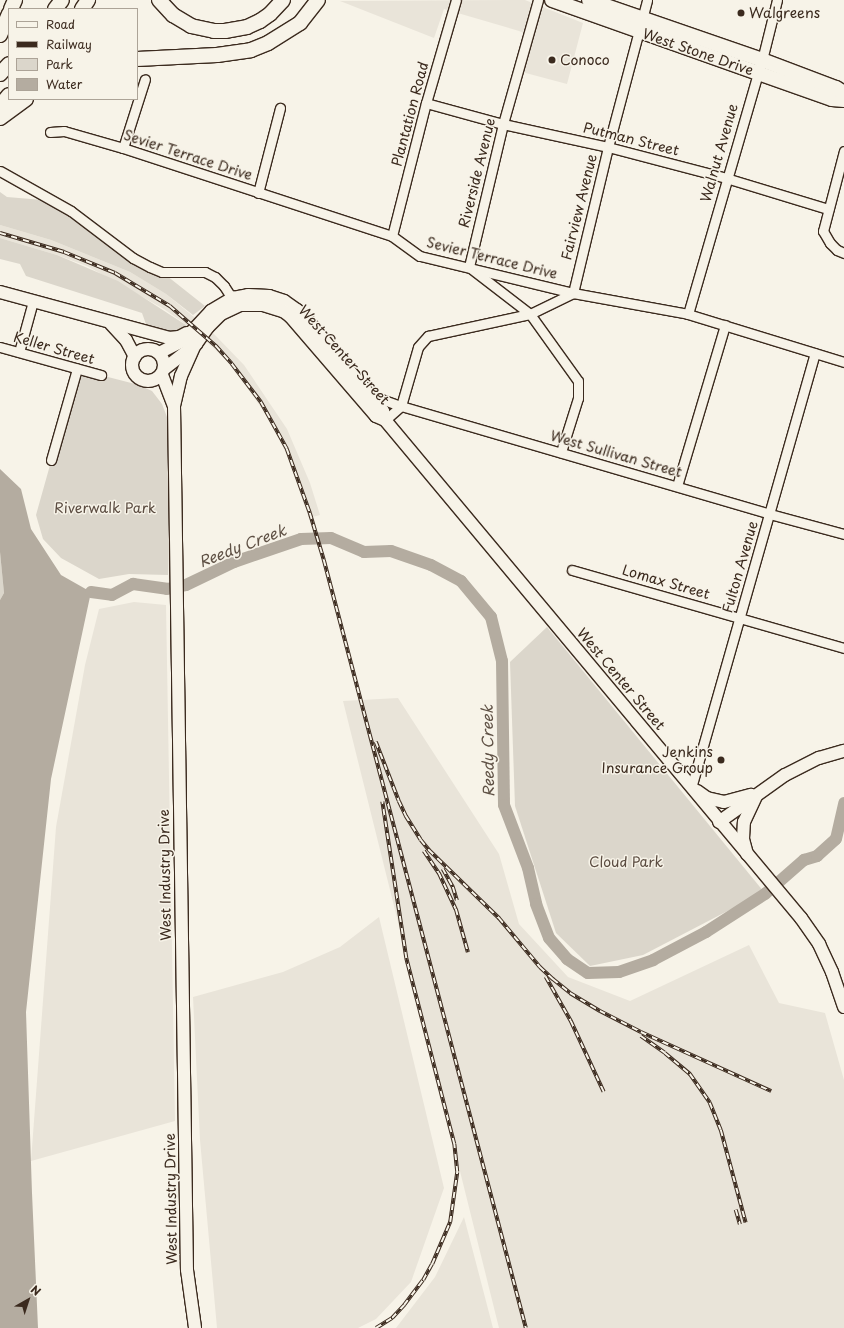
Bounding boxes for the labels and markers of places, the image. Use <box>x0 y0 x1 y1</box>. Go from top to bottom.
place label: Walgreens <box>749 5 820 21</box>
marker: Walgreens <box>736 8 746 18</box>
place label: Conoco <box>560 52 610 68</box>
marker: Conoco <box>547 55 557 65</box>
place label: Jenkins Insurance Group <box>601 744 713 776</box>
marker: Jenkins Insurance Group <box>716 755 726 765</box>

